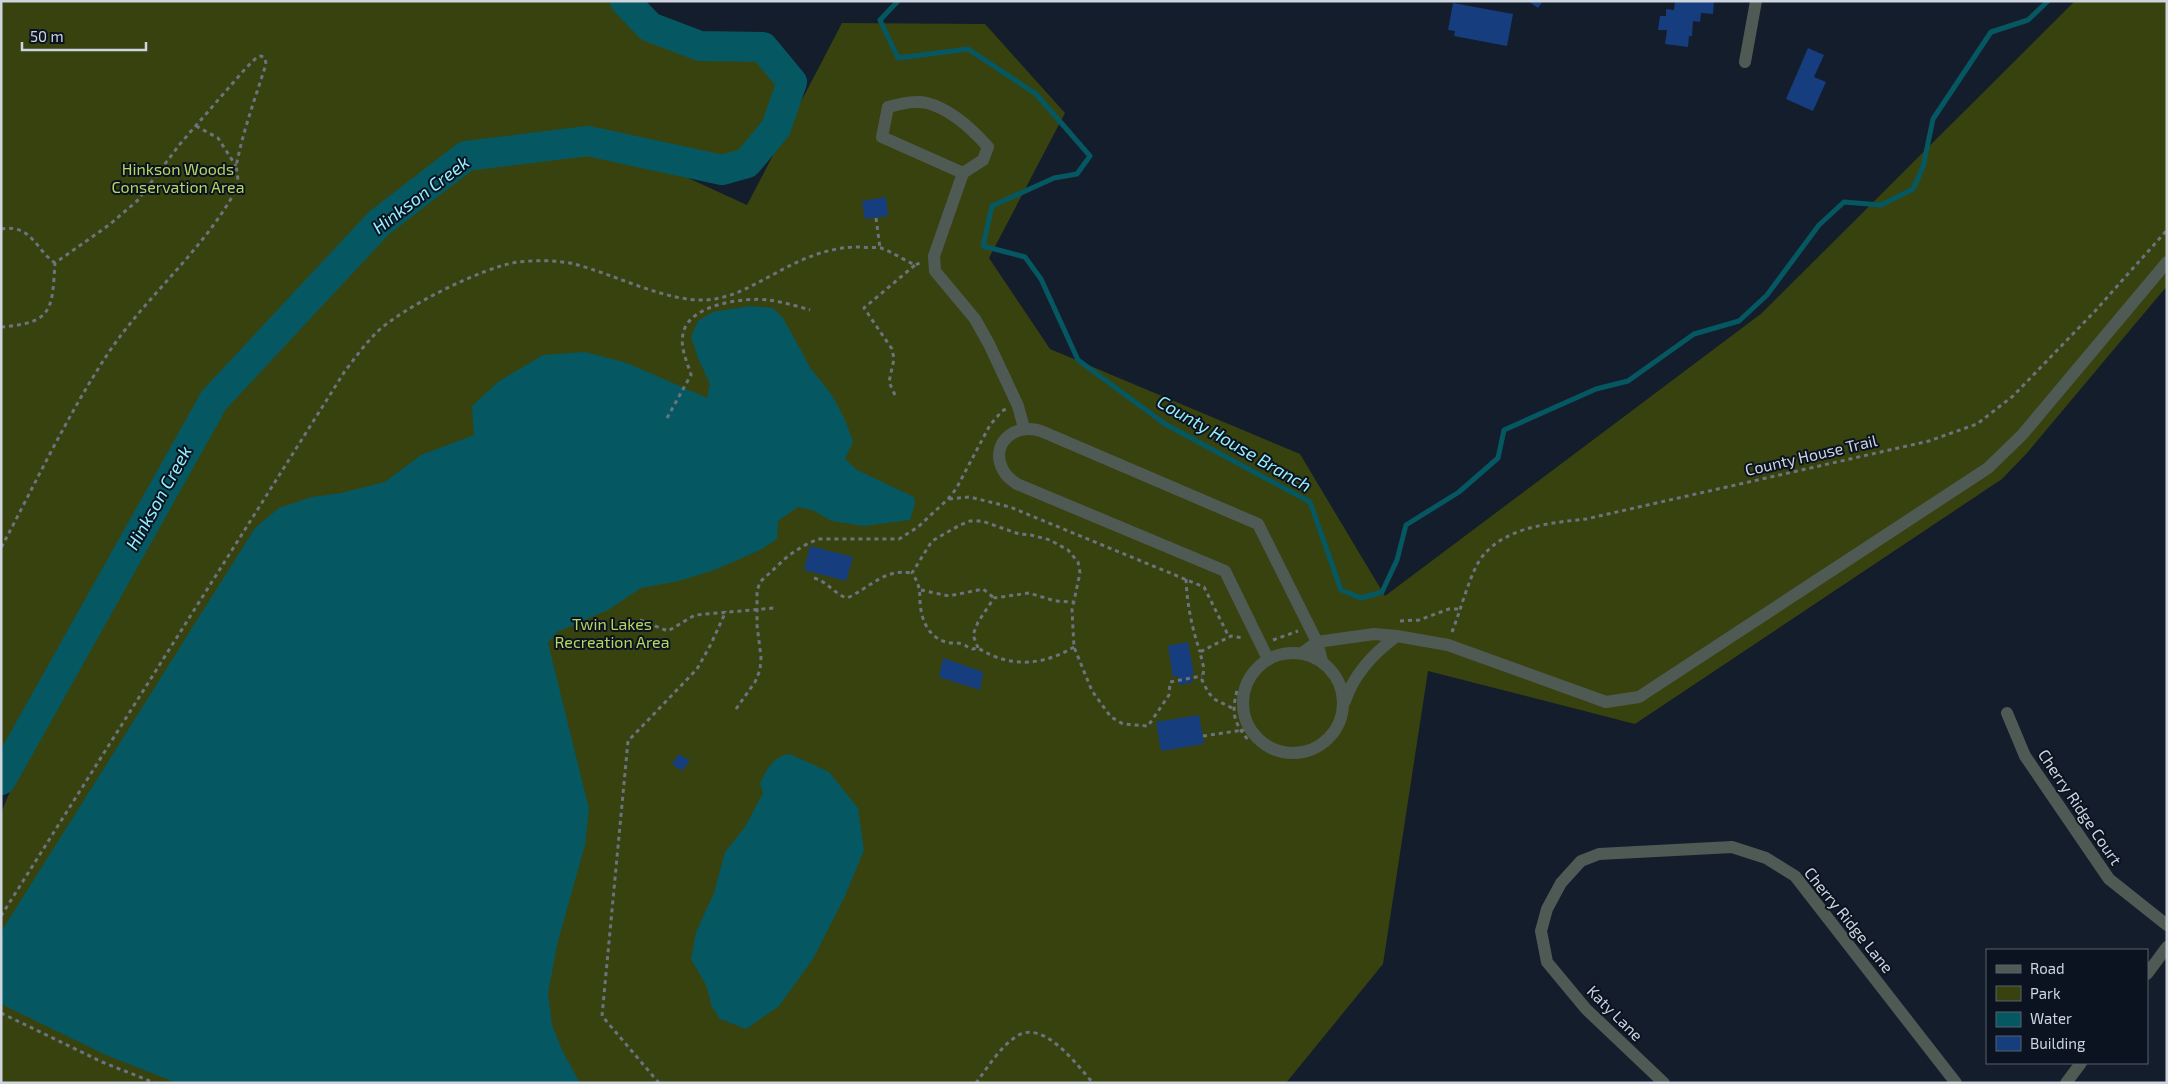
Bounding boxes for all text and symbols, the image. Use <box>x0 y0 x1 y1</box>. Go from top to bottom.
scale bar <box>22 20 146 52</box>
text: 50 m <box>30 27 64 45</box>
water label: Hinkson Creek <box>368 151 473 238</box>
park label: Hinkson Woods Conservation Area <box>112 159 245 196</box>
water label: County House Branch <box>1153 390 1316 496</box>
street label: County House Trail <box>1743 430 1879 479</box>
water label: Hinkson Creek <box>120 442 196 553</box>
park label: Twin Lakes Recreation Area <box>555 614 669 651</box>
street label: Cherry Ridge Court <box>2035 745 2126 868</box>
street label: Cherry Ridge Lane <box>1801 863 1898 976</box>
legend <box>1986 949 2148 1064</box>
text: Road <box>2030 959 2065 977</box>
street label: Katy Lane <box>1584 981 1647 1044</box>
text: Park <box>2030 984 2061 1002</box>
text: Water <box>2030 1009 2072 1027</box>
text: Building <box>2030 1034 2086 1052</box>

